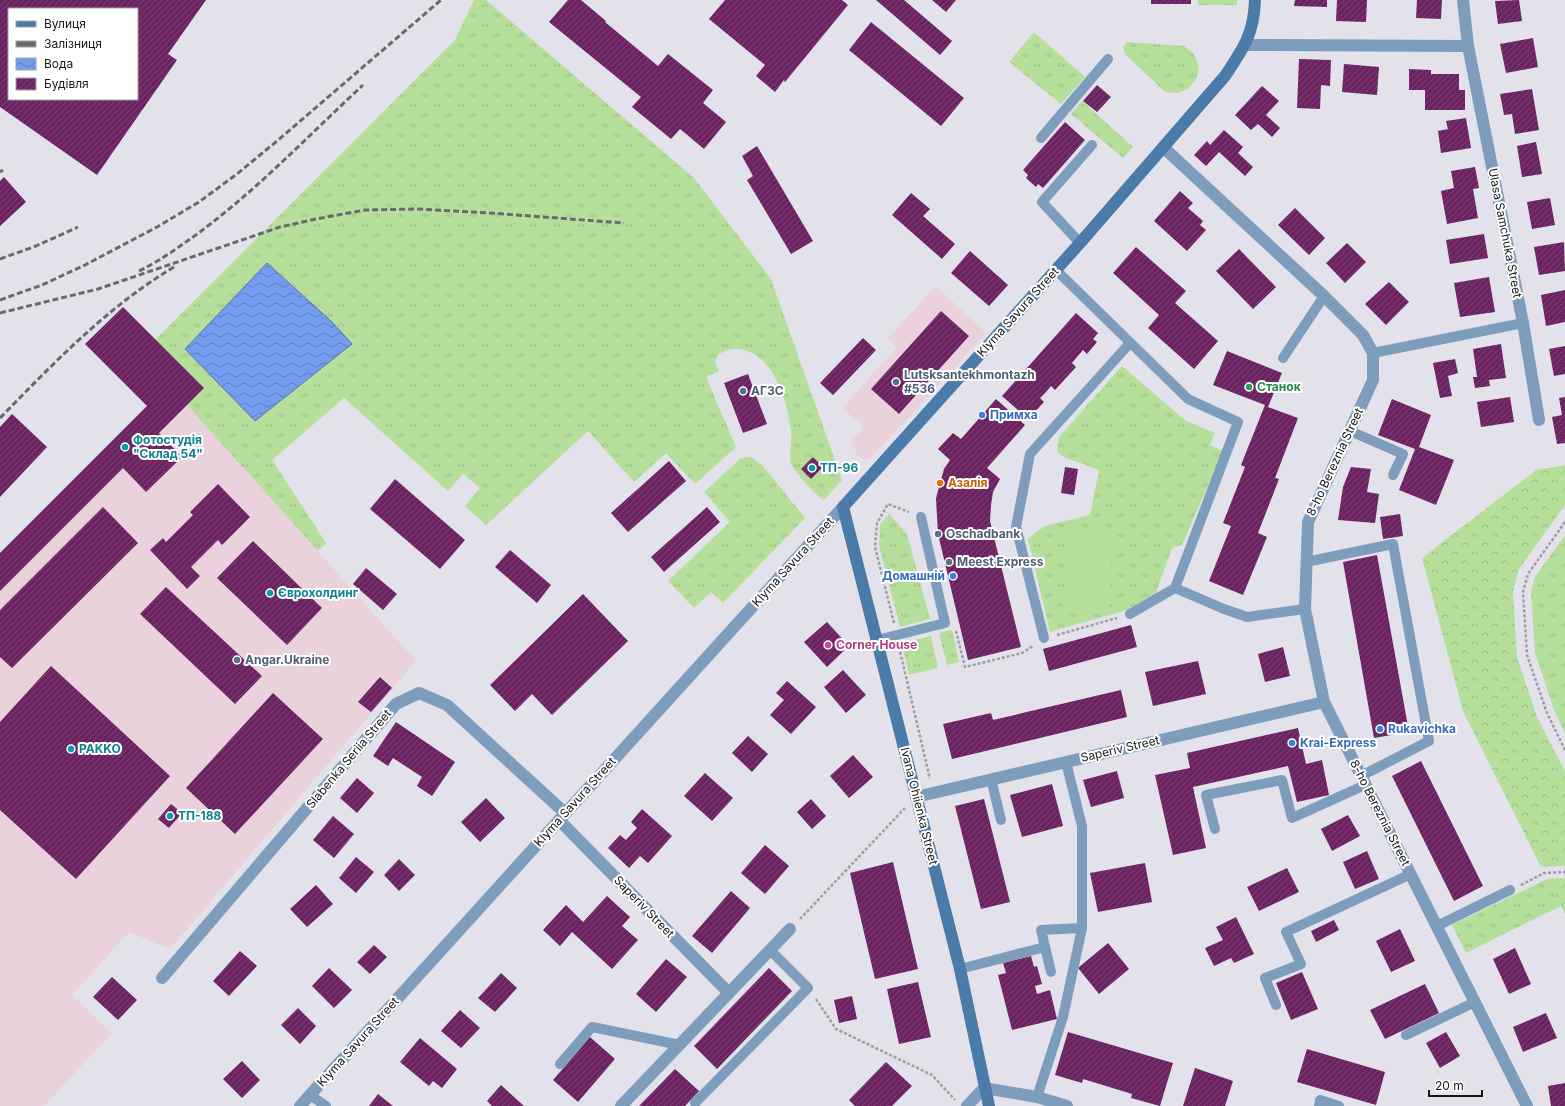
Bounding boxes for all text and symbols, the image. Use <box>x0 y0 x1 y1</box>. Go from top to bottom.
legend <box>8 8 138 100</box>
text: Вулиця <box>44 16 86 31</box>
text: Залізниця <box>44 36 102 51</box>
text: Вода <box>44 56 73 71</box>
text: Будівля <box>44 76 89 91</box>
street label: Ulasa Samchuka Street <box>1486 167 1525 299</box>
street label: Klyma Savura Street <box>974 264 1062 359</box>
place label: Lutsksantekhmontazh #536 <box>904 367 1035 396</box>
marker: Lutsksantekhmontazh #536 <box>891 377 901 387</box>
place label: Станок <box>1257 379 1301 394</box>
marker: Станок <box>1244 382 1254 392</box>
place label: АГЗС <box>751 383 784 398</box>
marker: АГЗС <box>738 386 748 396</box>
street label: 8-ho Bereznia Street <box>1303 405 1366 518</box>
place label: Примха <box>990 407 1038 422</box>
marker: Примха <box>977 410 987 420</box>
place label: Фотостудія "Склад 54" <box>133 432 203 461</box>
marker: Фотостудія "Склад 54" <box>120 442 130 452</box>
place label: ТП-96 <box>820 460 858 475</box>
marker: ТП-96 <box>807 463 817 473</box>
place label: Азалія <box>948 475 987 490</box>
marker: Азалія <box>935 478 945 488</box>
street label: Klyma Savura Street <box>749 514 837 609</box>
place label: Oschadbank <box>946 526 1020 541</box>
marker: Oschadbank <box>933 529 943 539</box>
place label: Meest Express <box>957 554 1044 569</box>
marker: Meest Express <box>944 557 954 567</box>
place label: Домашній <box>882 568 945 583</box>
marker: Домашній <box>948 571 958 581</box>
place label: Єврохолдинг <box>278 585 359 600</box>
marker: Єврохолдинг <box>265 588 275 598</box>
place label: Corner House <box>836 637 917 652</box>
marker: Corner House <box>823 640 833 650</box>
place label: Angar.Ukraine <box>245 652 329 667</box>
marker: Angar.Ukraine <box>232 655 242 665</box>
street label: Slabenka Seriia Street <box>303 706 394 811</box>
place label: Rukavichka <box>1388 721 1456 736</box>
marker: Rukavichka <box>1375 724 1385 734</box>
street label: Saperiv Street <box>1079 732 1161 765</box>
place label: Krai-Express <box>1300 735 1376 750</box>
marker: Krai-Express <box>1287 738 1297 748</box>
place label: PAKKO <box>79 741 121 756</box>
marker: PAKKO <box>66 744 76 754</box>
street label: Ivana Ohiienka Street <box>898 746 941 866</box>
street label: Klyma Savura Street <box>531 754 619 849</box>
street label: 8-ho Bereznia Street <box>1347 757 1414 868</box>
place label: ТП-188 <box>178 808 222 823</box>
marker: ТП-188 <box>165 811 175 821</box>
street label: Saperiv Street <box>611 873 678 941</box>
street label: Klyma Savura Street <box>314 994 402 1089</box>
scale bar <box>1429 1072 1482 1098</box>
text: 20 m <box>1435 1078 1464 1093</box>

